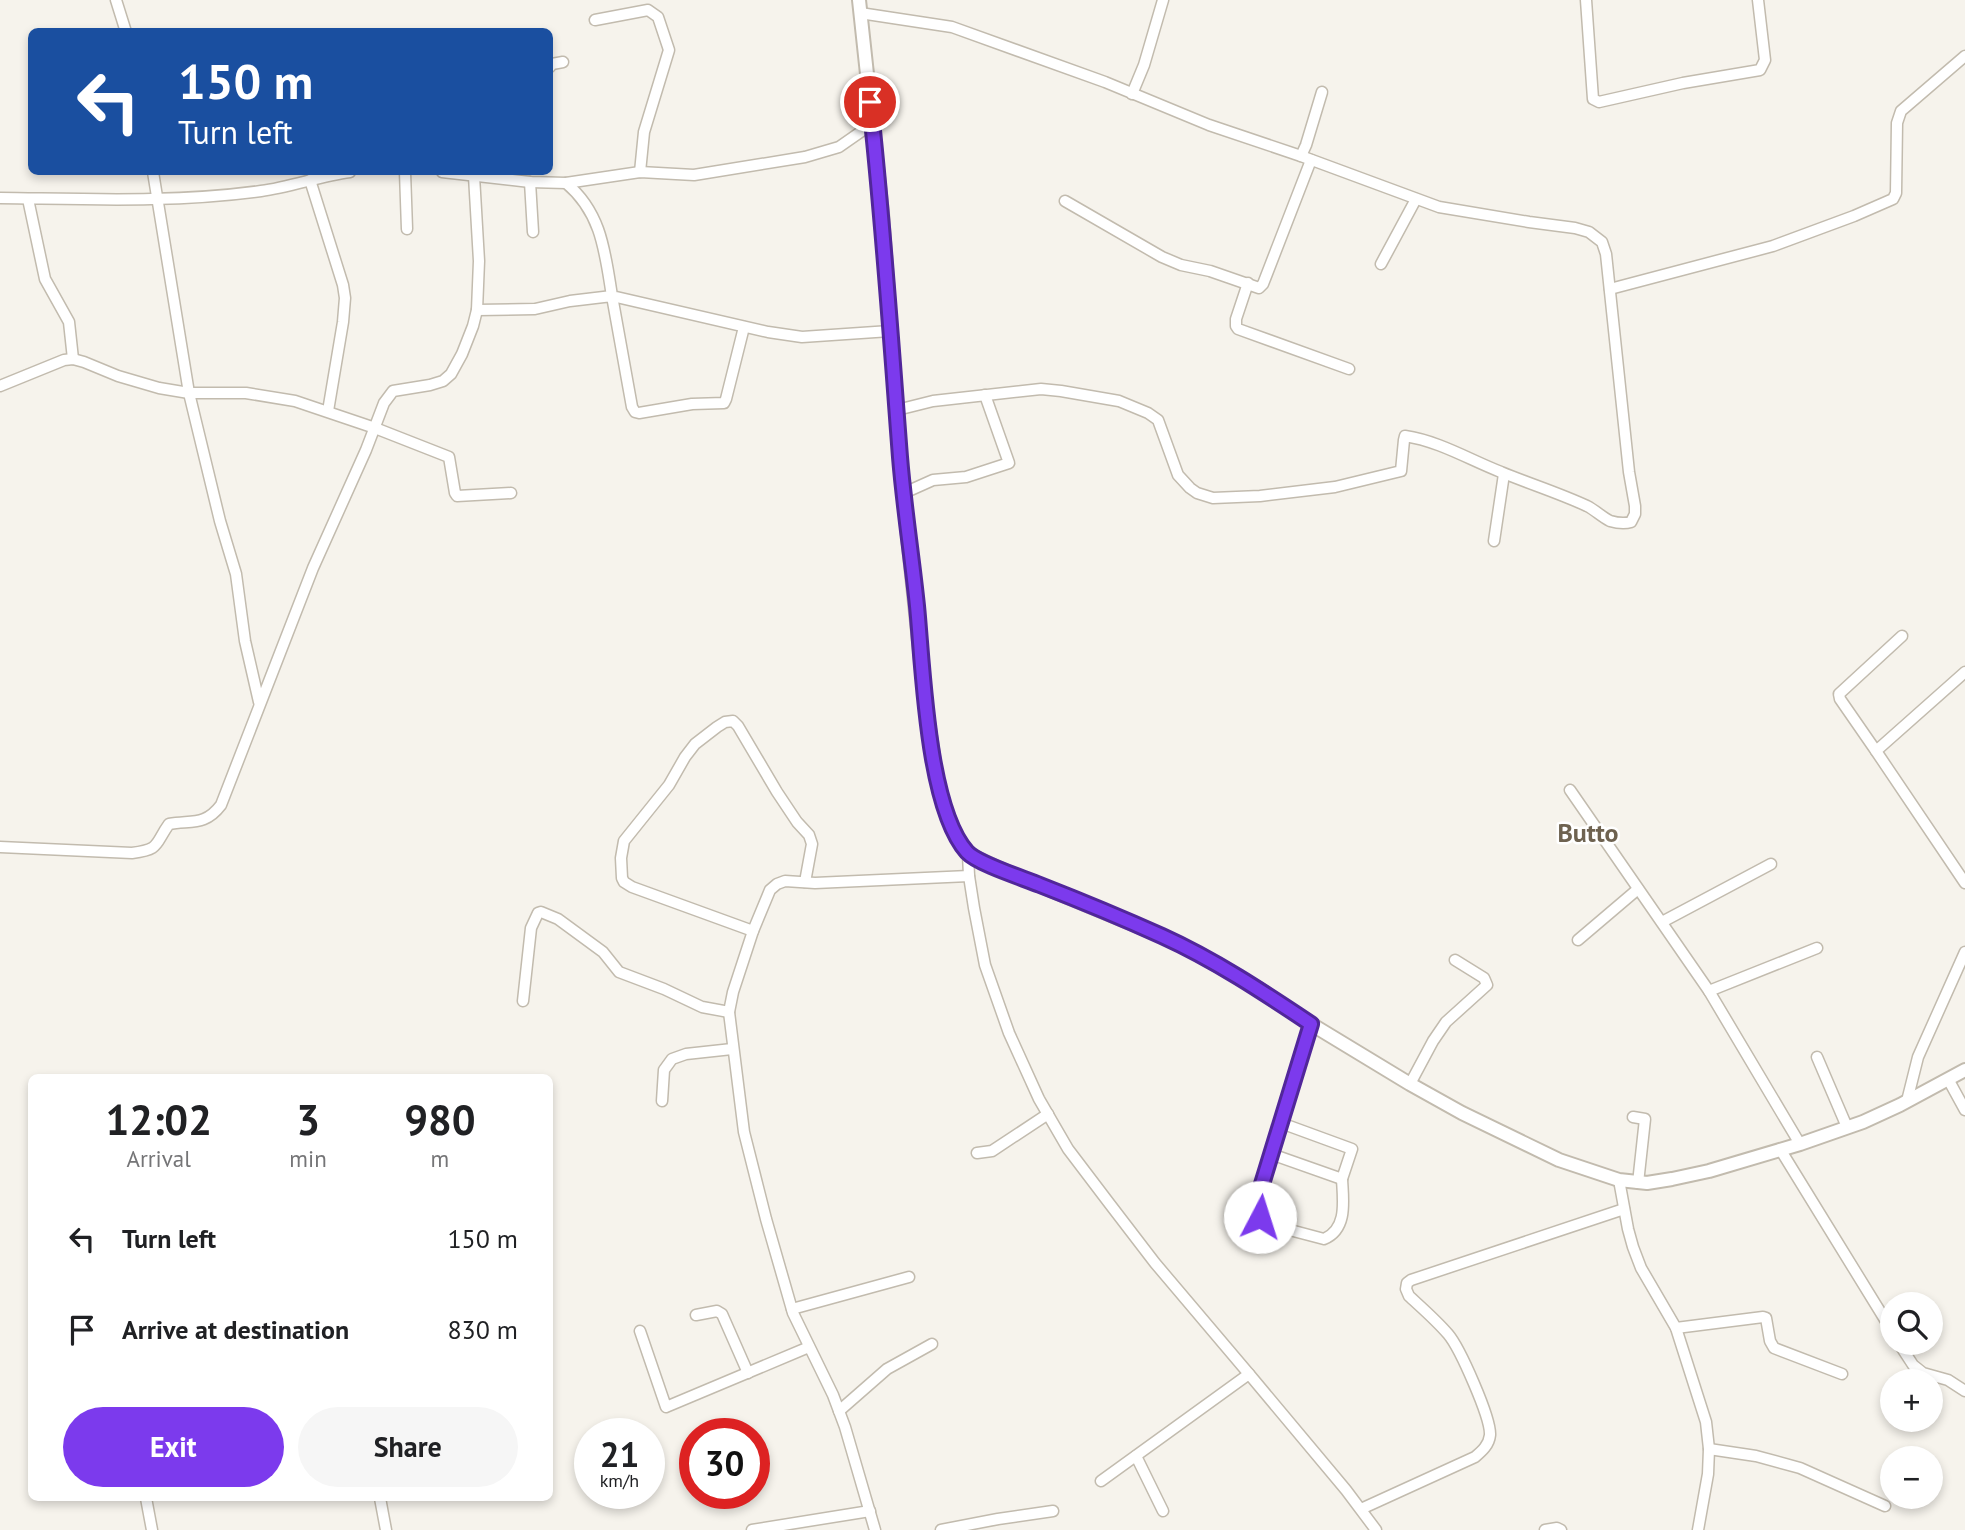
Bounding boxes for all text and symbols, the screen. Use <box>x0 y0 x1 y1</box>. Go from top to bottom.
text: 150 m <box>178 49 313 113</box>
icon: left <box>63 56 154 147</box>
pin <box>840 72 900 132</box>
icon: arrive <box>851 83 889 121</box>
text: Turn left <box>178 111 293 153</box>
district label: Butto <box>1557 816 1619 849</box>
text: 12:02 <box>105 1092 212 1147</box>
text: 3 <box>296 1092 320 1147</box>
text: 980 <box>404 1092 476 1147</box>
text: Arrival <box>126 1144 191 1173</box>
text: min <box>289 1144 327 1173</box>
text: m <box>431 1144 449 1173</box>
position arrow <box>1223 1180 1297 1254</box>
icon: left <box>63 1220 101 1258</box>
text: Turn left <box>122 1222 216 1255</box>
text: 150 m <box>447 1222 518 1255</box>
map controls <box>1880 1292 1943 1509</box>
button: search <box>1880 1292 1943 1355</box>
icon: arrive <box>63 1311 101 1349</box>
text: Arrive at destination <box>122 1313 349 1346</box>
text: 830 m <box>447 1313 518 1346</box>
button: + <box>1880 1369 1943 1432</box>
button: Exit <box>63 1407 284 1487</box>
button: Share <box>298 1407 518 1487</box>
speed limit sign: 30 <box>679 1418 770 1509</box>
text: 21 <box>600 1431 639 1477</box>
button: − <box>1880 1446 1943 1509</box>
text: km/h <box>600 1469 639 1492</box>

